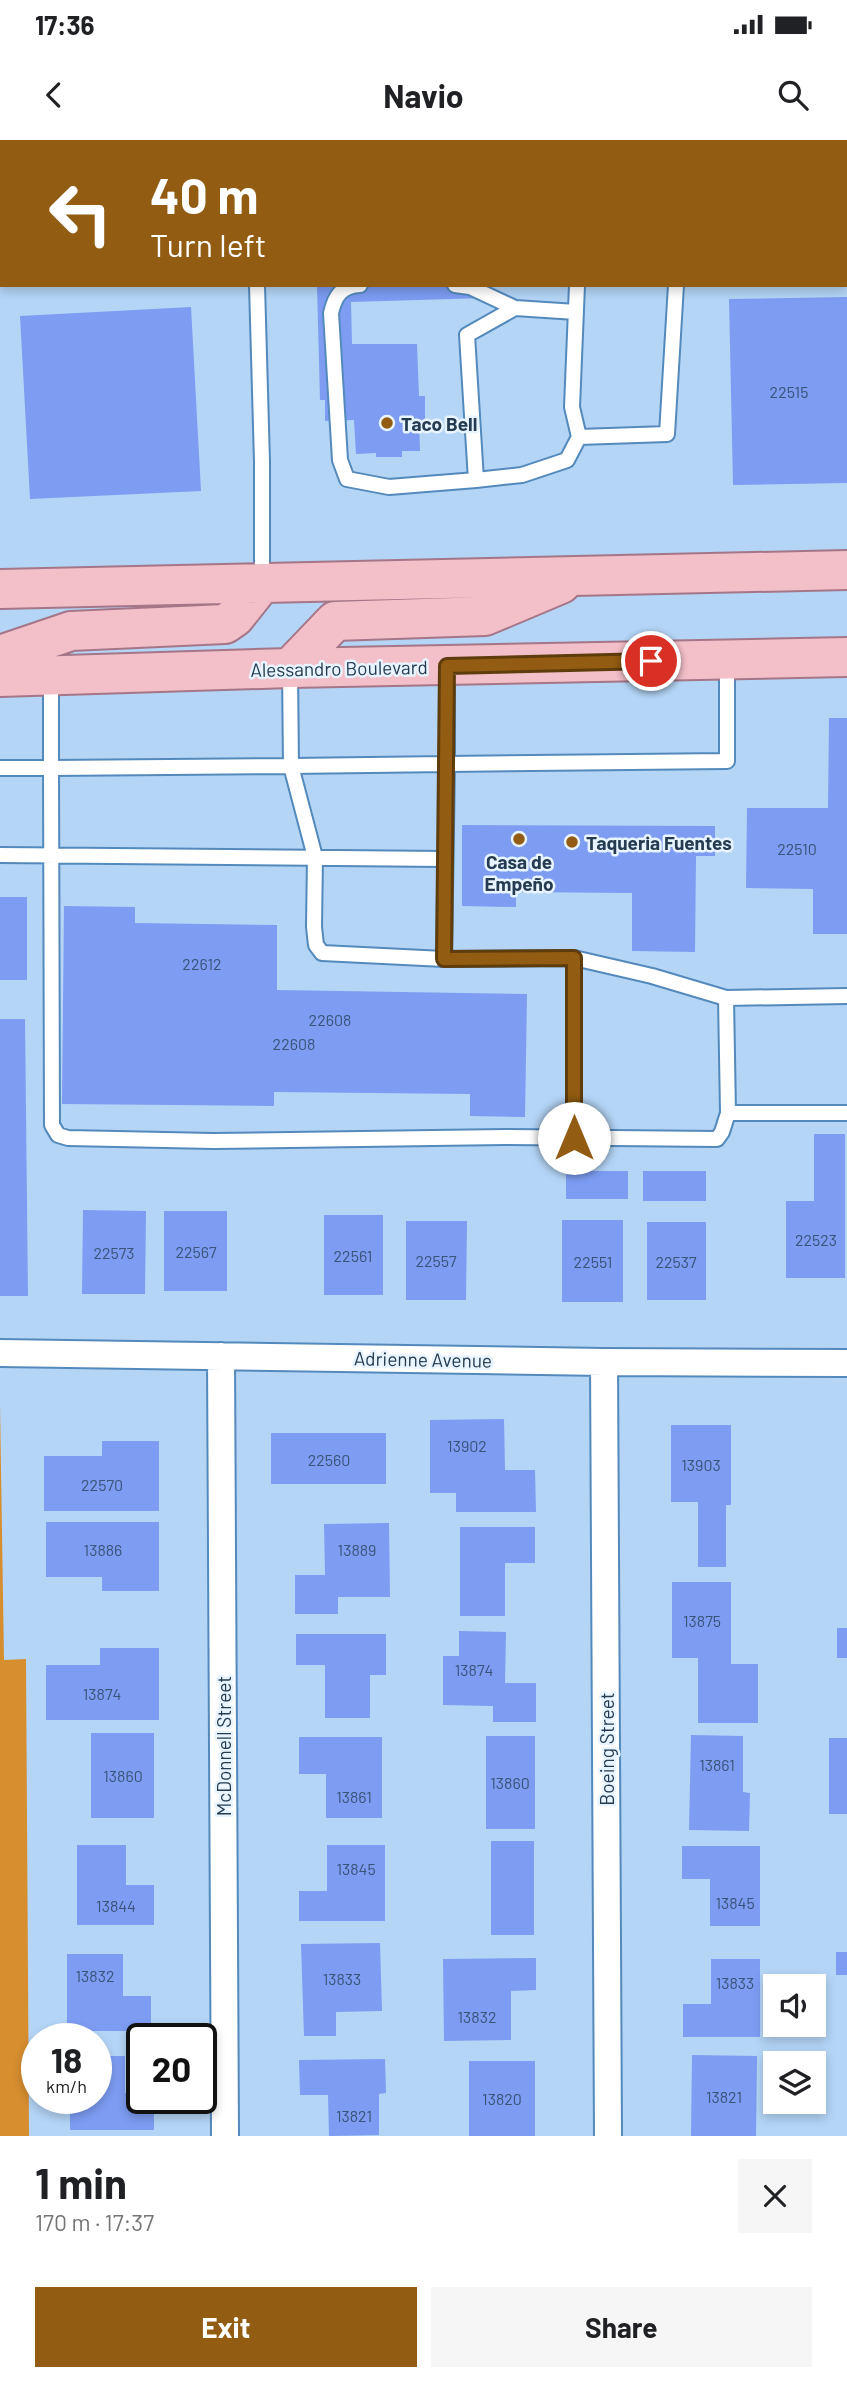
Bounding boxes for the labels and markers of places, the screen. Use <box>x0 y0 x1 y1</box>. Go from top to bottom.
place label: Taco Bell <box>401 412 477 435</box>
marker: Taco Bell <box>379 415 395 431</box>
pin <box>621 631 681 691</box>
marker: Casa de Empeño <box>511 831 527 847</box>
place label: Taqueria Fuentes <box>586 831 732 854</box>
marker: Taqueria Fuentes <box>564 834 580 850</box>
place label: Casa de Empeño <box>484 850 554 895</box>

